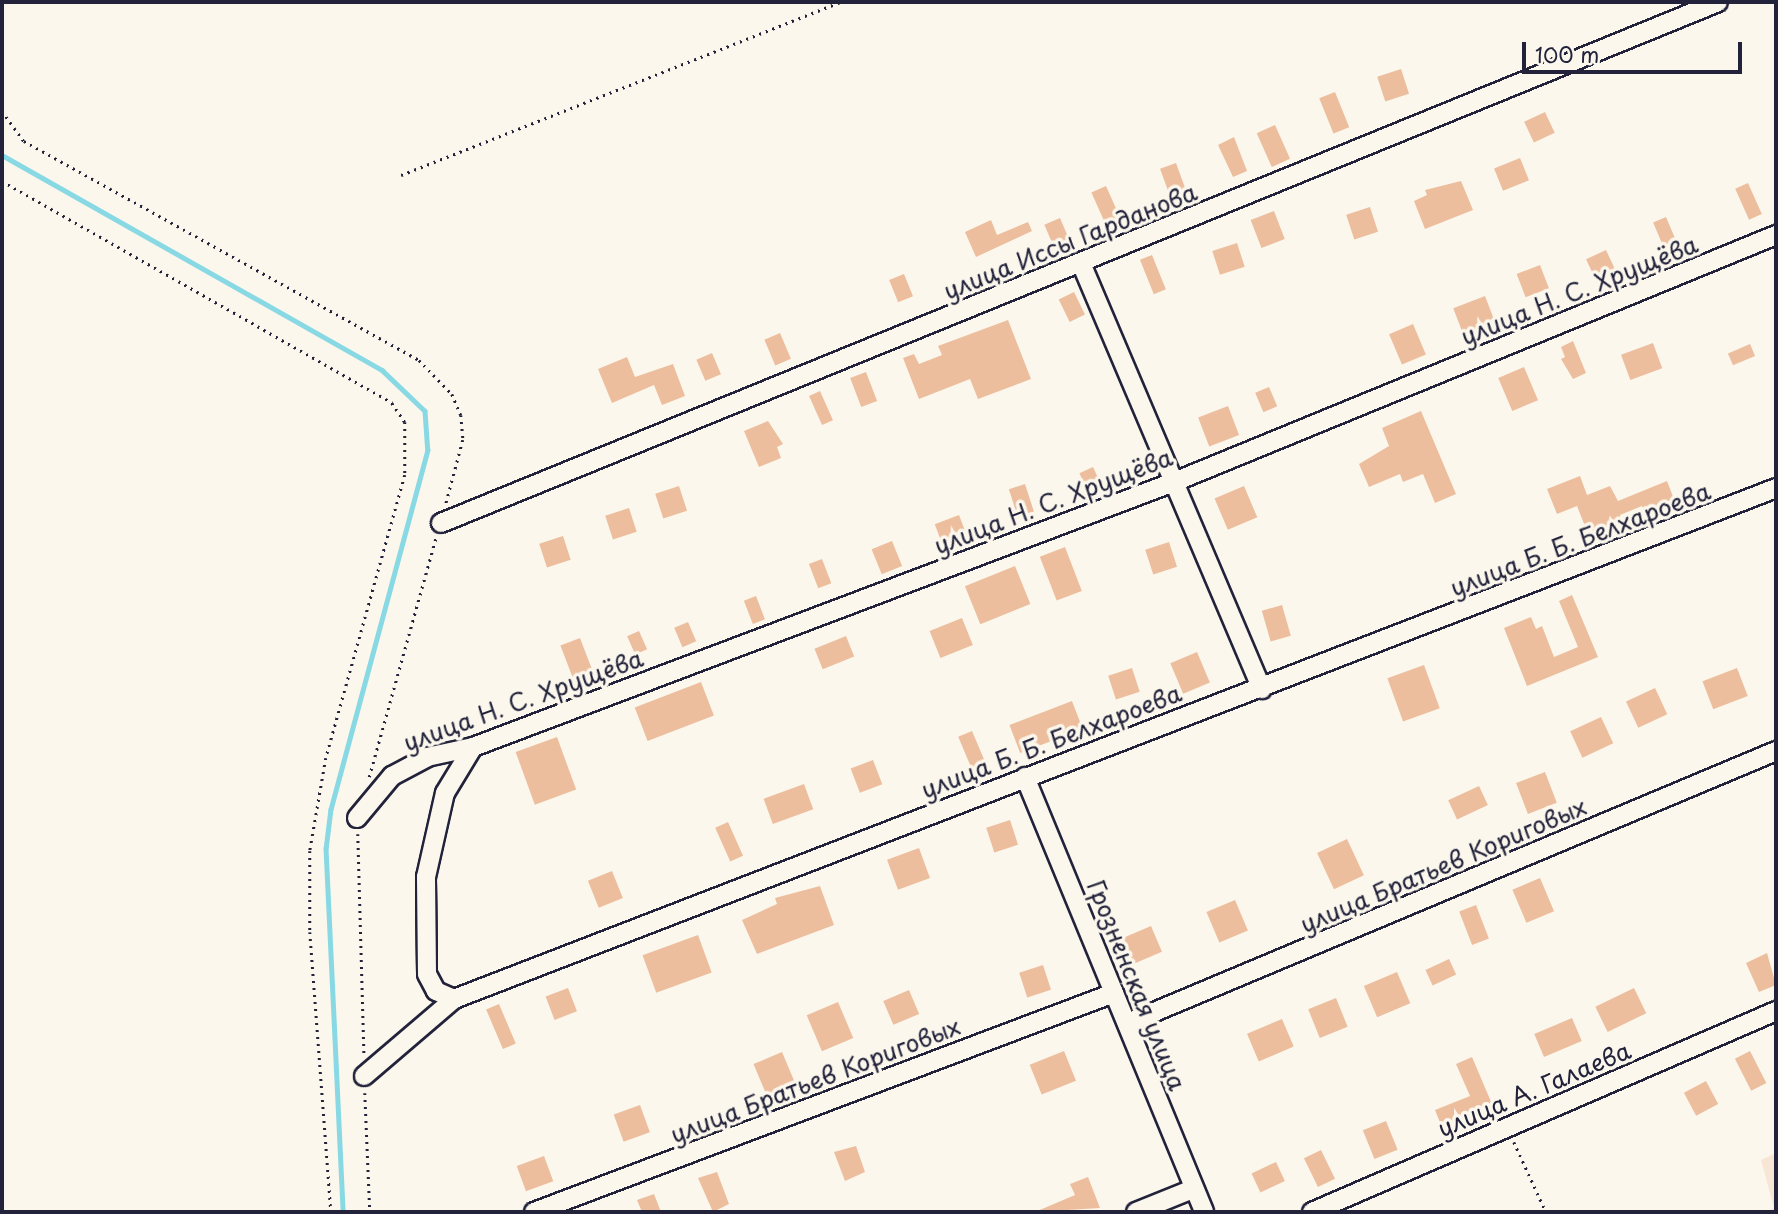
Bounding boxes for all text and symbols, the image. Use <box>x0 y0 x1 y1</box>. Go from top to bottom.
scale bar <box>1526 28 1746 72</box>
text: 100 m <box>1535 38 1599 70</box>
street label: улица Иссы Гарданова <box>938 176 1202 306</box>
street label: улица Н. С. Хрущёва <box>1456 229 1702 351</box>
street label: улица Н. С. Хрущёва <box>929 442 1177 560</box>
street label: улица Б. Б. Белхароева <box>1445 476 1715 602</box>
street label: улица Н. С. Хрущёва <box>399 643 647 757</box>
street label: улица Б. Б. Белхароева <box>916 678 1186 804</box>
street label: улица Братьев Кориговых <box>1295 792 1591 938</box>
street label: Грозненская улица <box>1081 875 1193 1095</box>
street label: улица Братьев Кориговых <box>666 1011 964 1149</box>
street label: улица А. Галаева <box>1433 1035 1635 1143</box>

